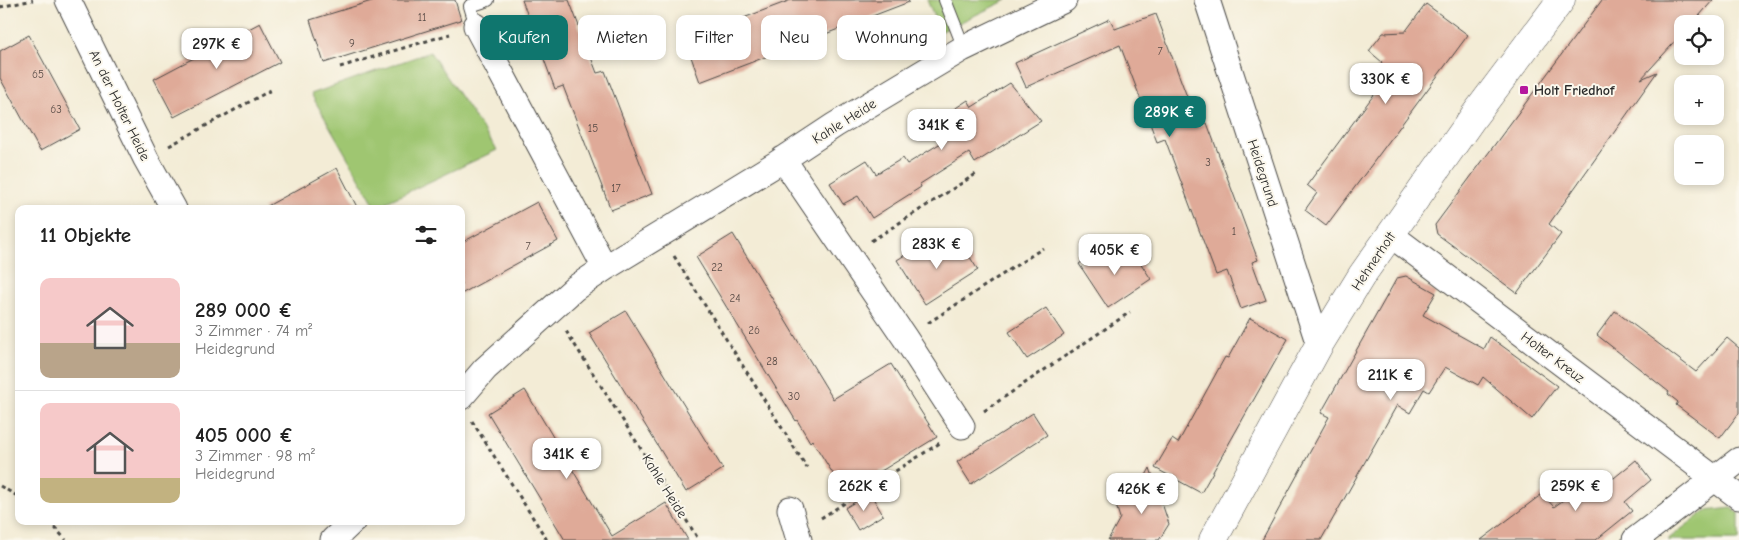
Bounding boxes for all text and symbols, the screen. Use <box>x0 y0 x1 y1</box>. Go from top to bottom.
house number: 11 <box>418 11 426 24</box>
chip: Kaufen <box>480 15 568 60</box>
chip: Mieten <box>578 15 666 60</box>
chip: Filter <box>676 15 751 60</box>
chip: Neu <box>761 15 827 60</box>
chip: Wohnung <box>837 15 946 60</box>
map controls <box>1674 15 1724 185</box>
button: locate <box>1674 15 1724 65</box>
pin: 297K € <box>176 28 258 70</box>
text: 297K € <box>192 35 242 53</box>
house number: 9 <box>349 37 355 50</box>
house number: 7 <box>1157 45 1163 58</box>
street label: An der Holter Heide <box>85 47 154 164</box>
pin: 330K € <box>1345 62 1427 105</box>
house number: 65 <box>32 68 44 81</box>
text: 330K € <box>1361 70 1411 88</box>
button: + <box>1674 75 1724 125</box>
place label: Holt Friedhof <box>1534 82 1615 99</box>
marker: Holt Friedhof <box>1518 84 1530 96</box>
street label: Kahle Heide <box>809 95 879 148</box>
pin: 289K € <box>1129 96 1211 138</box>
house number: 63 <box>50 103 62 116</box>
text: 289K € <box>1145 103 1195 121</box>
pin: 341K € <box>901 108 983 151</box>
text: 341K € <box>918 116 966 134</box>
house number: 15 <box>588 122 598 135</box>
button: − <box>1674 135 1724 185</box>
street label: Heidegrund <box>1244 137 1281 209</box>
house number: 3 <box>1205 156 1211 169</box>
house number: 17 <box>611 182 621 195</box>
icon: filters <box>412 221 440 249</box>
text: 11 Objekte <box>40 223 131 247</box>
house number: 1 <box>1232 225 1236 238</box>
pin: 283K € <box>896 228 978 270</box>
street label: Hehnerholt <box>1348 228 1400 294</box>
pin: 405K € <box>1074 234 1156 276</box>
text: 283K € <box>912 235 962 253</box>
house number: 7 <box>525 240 531 253</box>
text: 405K € <box>1090 241 1140 259</box>
house number: 22 <box>711 261 723 274</box>
house number: 24 <box>729 292 741 305</box>
icon: home <box>80 298 140 358</box>
text: 289 000 € <box>195 298 293 322</box>
text: 3 Zimmer · 74 m² <box>195 322 312 340</box>
house number: 26 <box>748 324 760 337</box>
street label: Holter Kreuz <box>1518 328 1588 387</box>
text: Heidegrund <box>195 340 275 358</box>
house number: 28 <box>766 355 778 368</box>
pin: 211K € <box>1350 358 1432 401</box>
text: 211K € <box>1368 366 1414 384</box>
house number: 30 <box>788 390 800 403</box>
icon: home <box>80 423 140 483</box>
text: 405 000 € <box>195 423 293 447</box>
pin: 341K € <box>526 438 608 480</box>
text: 341K € <box>543 445 591 463</box>
text: 3 Zimmer · 98 m² <box>195 447 315 465</box>
street label: Kahle Heide <box>638 451 691 521</box>
text: Heidegrund <box>195 465 275 483</box>
pin: 262K € <box>823 470 905 512</box>
pin: 259K € <box>1535 470 1617 512</box>
pin: 426K € <box>1101 472 1183 515</box>
text: 262K € <box>839 477 889 495</box>
text: 259K € <box>1551 477 1601 495</box>
text: 426K € <box>1117 480 1167 498</box>

